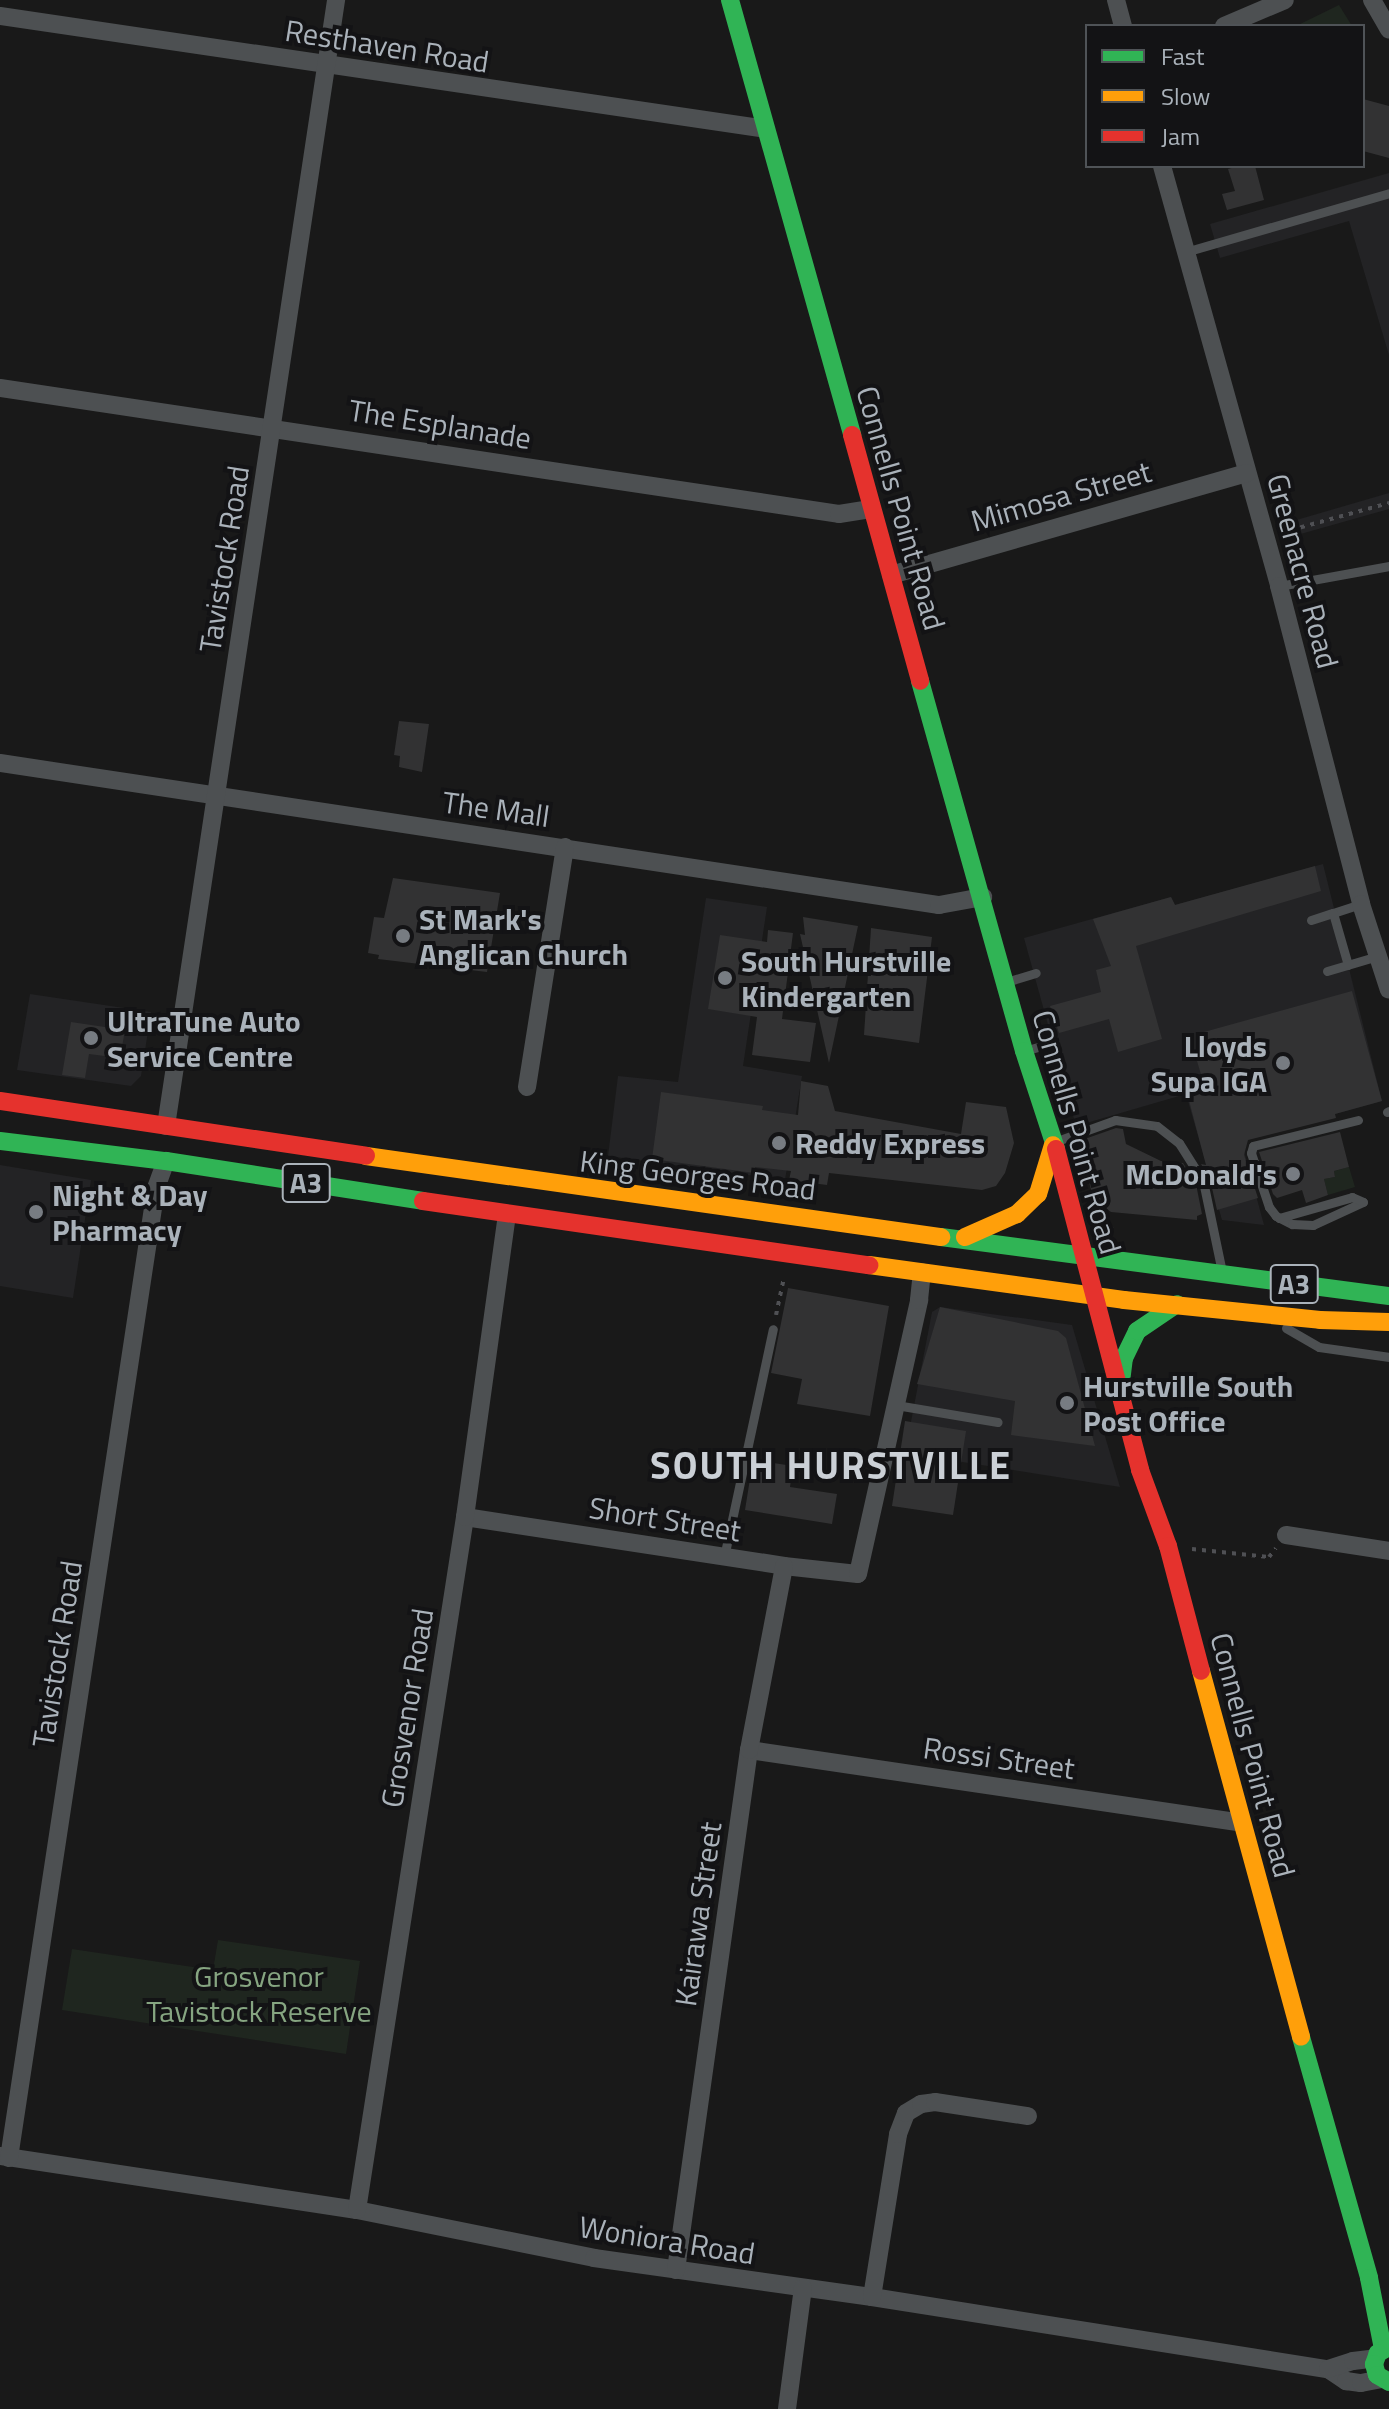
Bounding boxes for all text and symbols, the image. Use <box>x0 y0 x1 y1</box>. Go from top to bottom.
street label: Resthaven Road <box>283 12 491 80</box>
legend <box>1085 24 1365 168</box>
text: Fast <box>1161 38 1204 74</box>
text: Slow <box>1161 78 1210 114</box>
text: Jam <box>1161 118 1200 154</box>
street label: Connells Point Road <box>849 382 953 634</box>
street label: The Esplanade <box>346 392 534 456</box>
street label: Mimosa Street <box>967 453 1155 539</box>
street label: Tavistock Road <box>191 463 257 655</box>
street label: Greenacre Road <box>1260 470 1346 672</box>
street label: The Mall <box>440 784 552 834</box>
place label: St Mark's Anglican Church <box>419 901 628 972</box>
marker: St Mark's Anglican Church <box>394 927 412 945</box>
place label: South Hurstville Kindergarten <box>741 943 951 1014</box>
marker: South Hurstville Kindergarten <box>716 969 734 987</box>
place label: UltraTune Auto Service Centre <box>107 1003 301 1074</box>
street label: Connells Point Road <box>1025 1006 1129 1258</box>
place label: Lloyds Supa IGA <box>1151 1028 1267 1098</box>
marker: UltraTune Auto Service Centre <box>82 1029 100 1047</box>
marker: Lloyds Supa IGA <box>1274 1054 1292 1072</box>
place label: Reddy Express <box>795 1125 985 1161</box>
marker: Reddy Express <box>770 1134 788 1152</box>
street label: King Georges Road <box>578 1143 818 1207</box>
place label: McDonald's <box>1125 1156 1277 1192</box>
road number: A3 <box>280 1159 332 1207</box>
marker: McDonald's <box>1284 1165 1302 1183</box>
place label: Night & Day Pharmacy <box>52 1177 208 1248</box>
marker: Night & Day Pharmacy <box>27 1203 45 1221</box>
road number: A3 <box>1268 1260 1320 1308</box>
place label: Hurstville South Post Office <box>1083 1368 1293 1438</box>
marker: Hurstville South Post Office <box>1058 1394 1076 1412</box>
district label: SOUTH HURSTVILLE <box>650 1443 1012 1489</box>
street label: Short Street <box>587 1489 743 1549</box>
street label: Tavistock Road <box>24 1558 90 1750</box>
street label: Grosvenor Road <box>373 1606 441 1810</box>
street label: Connells Point Road <box>1203 1629 1303 1881</box>
street label: Rossi Street <box>921 1730 1077 1786</box>
street label: Kairawa Street <box>667 1820 729 2008</box>
park label: Grosvenor Tavistock Reserve <box>146 1958 372 2028</box>
street label: Woniora Road <box>577 2208 757 2272</box>

